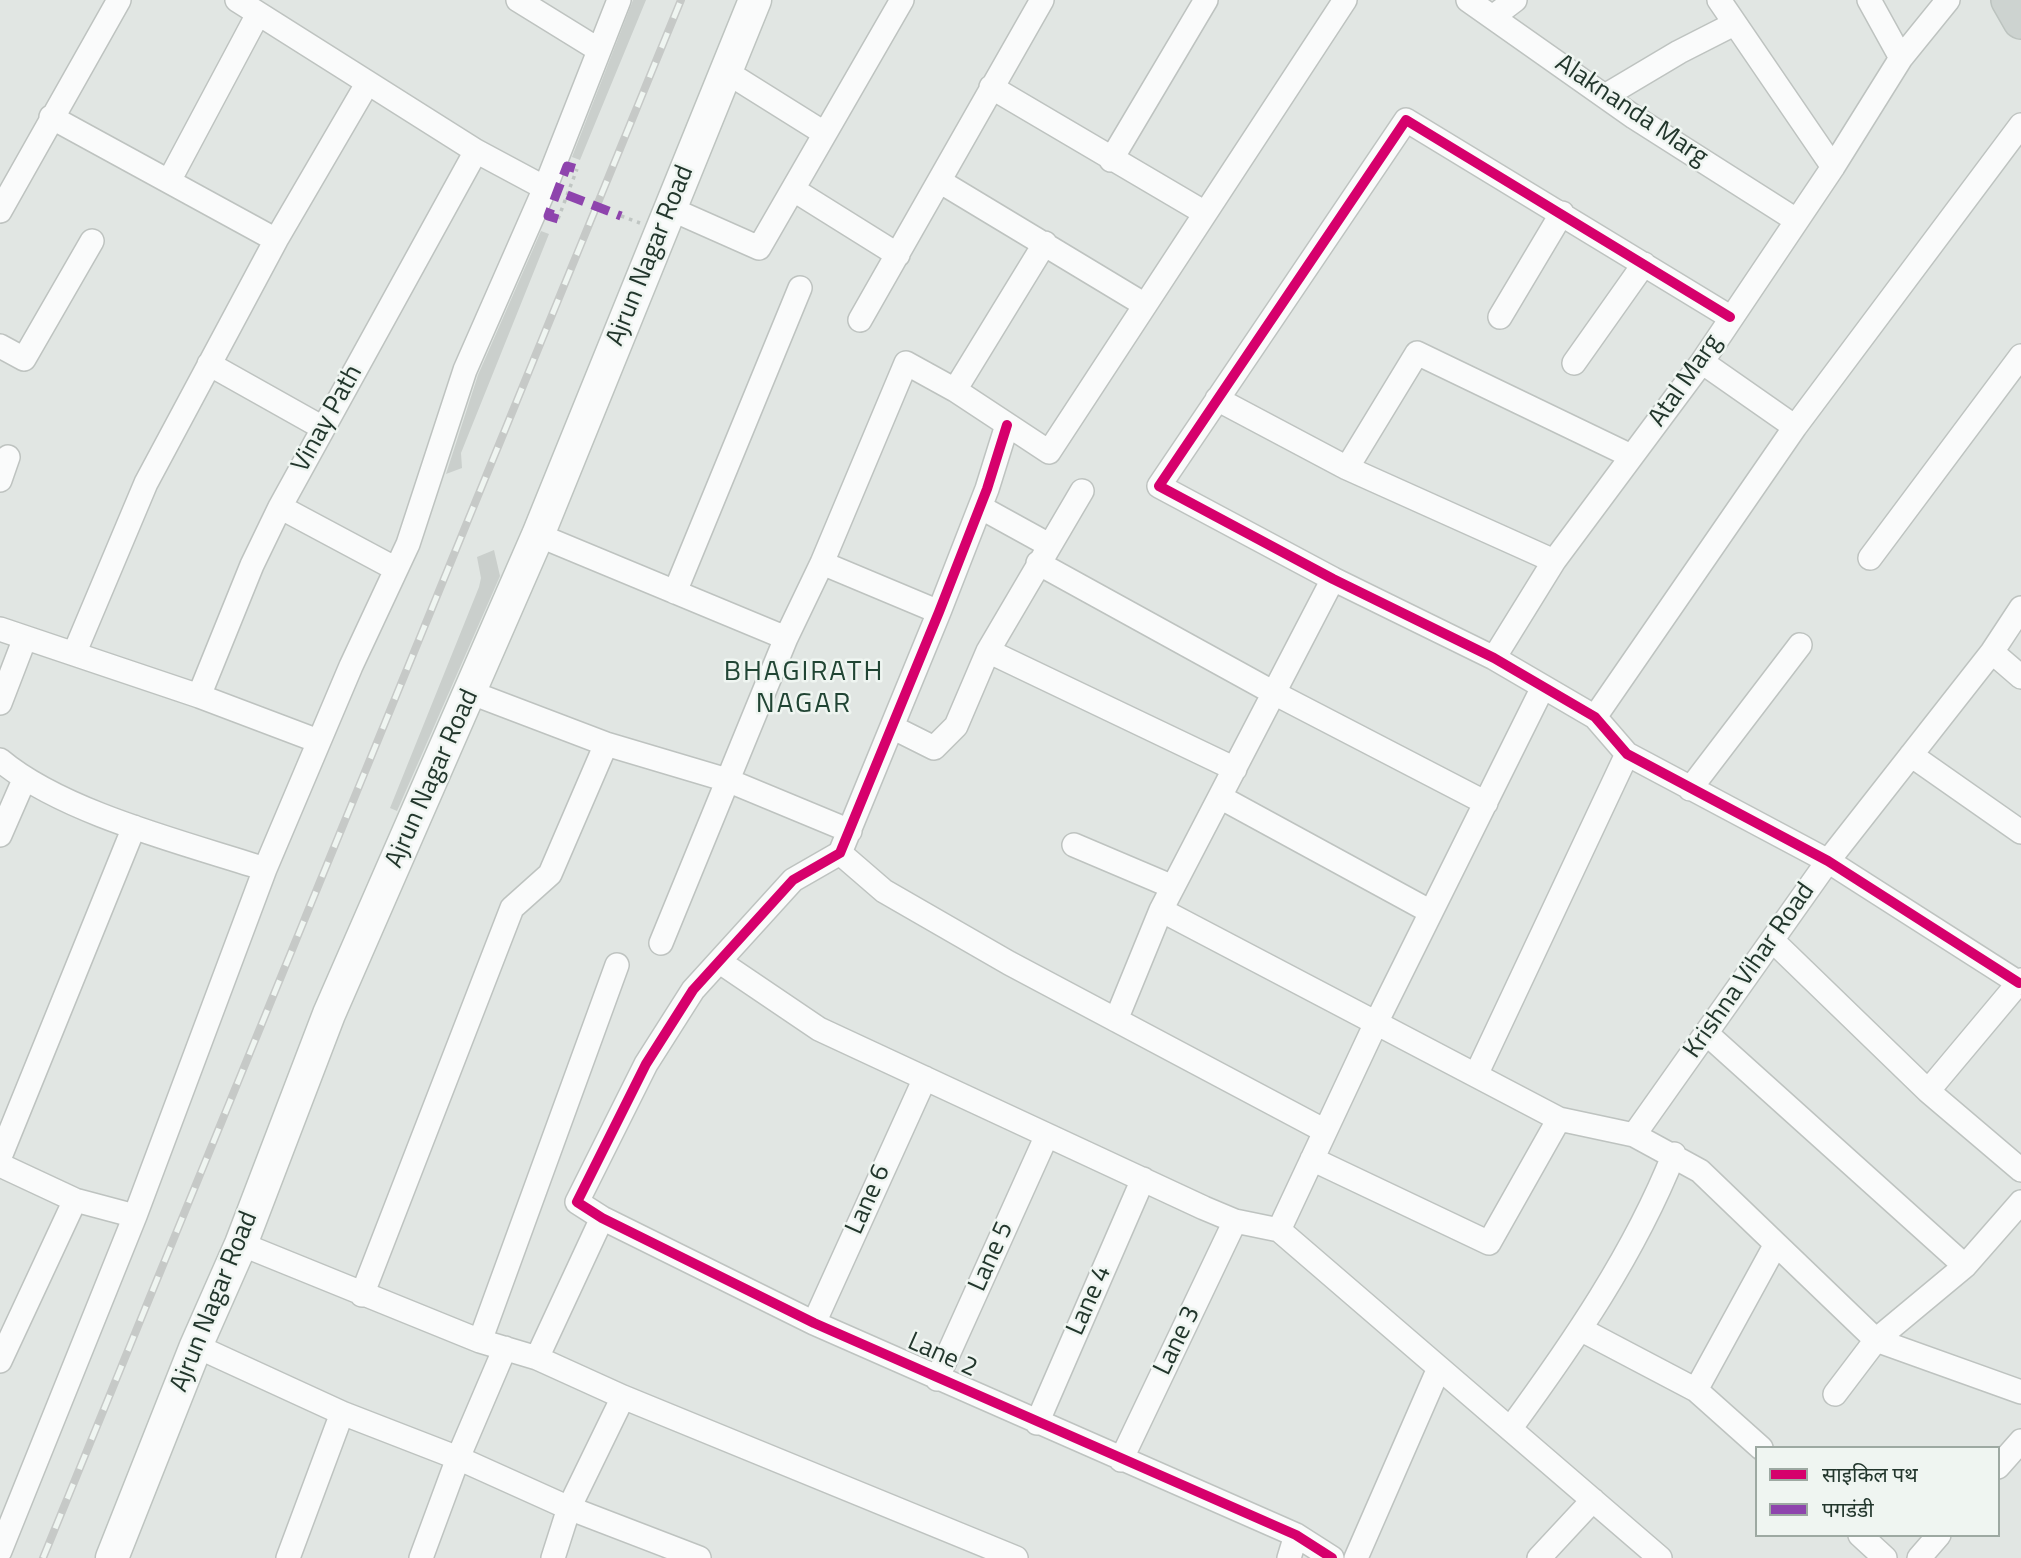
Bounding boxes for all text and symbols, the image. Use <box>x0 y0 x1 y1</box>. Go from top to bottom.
street label: Alaknanda Marg <box>1549 48 1713 174</box>
street label: Ajrun Nagar Road <box>601 161 701 351</box>
street label: Atal Marg <box>1643 329 1729 433</box>
street label: Vinay Path <box>286 360 370 478</box>
district label: BHAGIRATH NAGAR <box>725 656 883 722</box>
street label: Ajrun Nagar Road <box>380 685 486 873</box>
street label: Krishna Vihar Road <box>1678 877 1822 1065</box>
street label: Lane 6 <box>840 1160 898 1240</box>
street label: Ajrun Nagar Road <box>165 1207 265 1397</box>
street label: Lane 5 <box>963 1217 1021 1297</box>
street label: Lane 4 <box>1061 1261 1119 1341</box>
street label: Lane 3 <box>1148 1301 1208 1381</box>
street label: Lane 2 <box>902 1327 982 1385</box>
legend <box>1755 1446 2000 1537</box>
text: साइकिल पथ <box>1822 1458 1918 1490</box>
text: पगडंडी <box>1822 1493 1874 1525</box>

